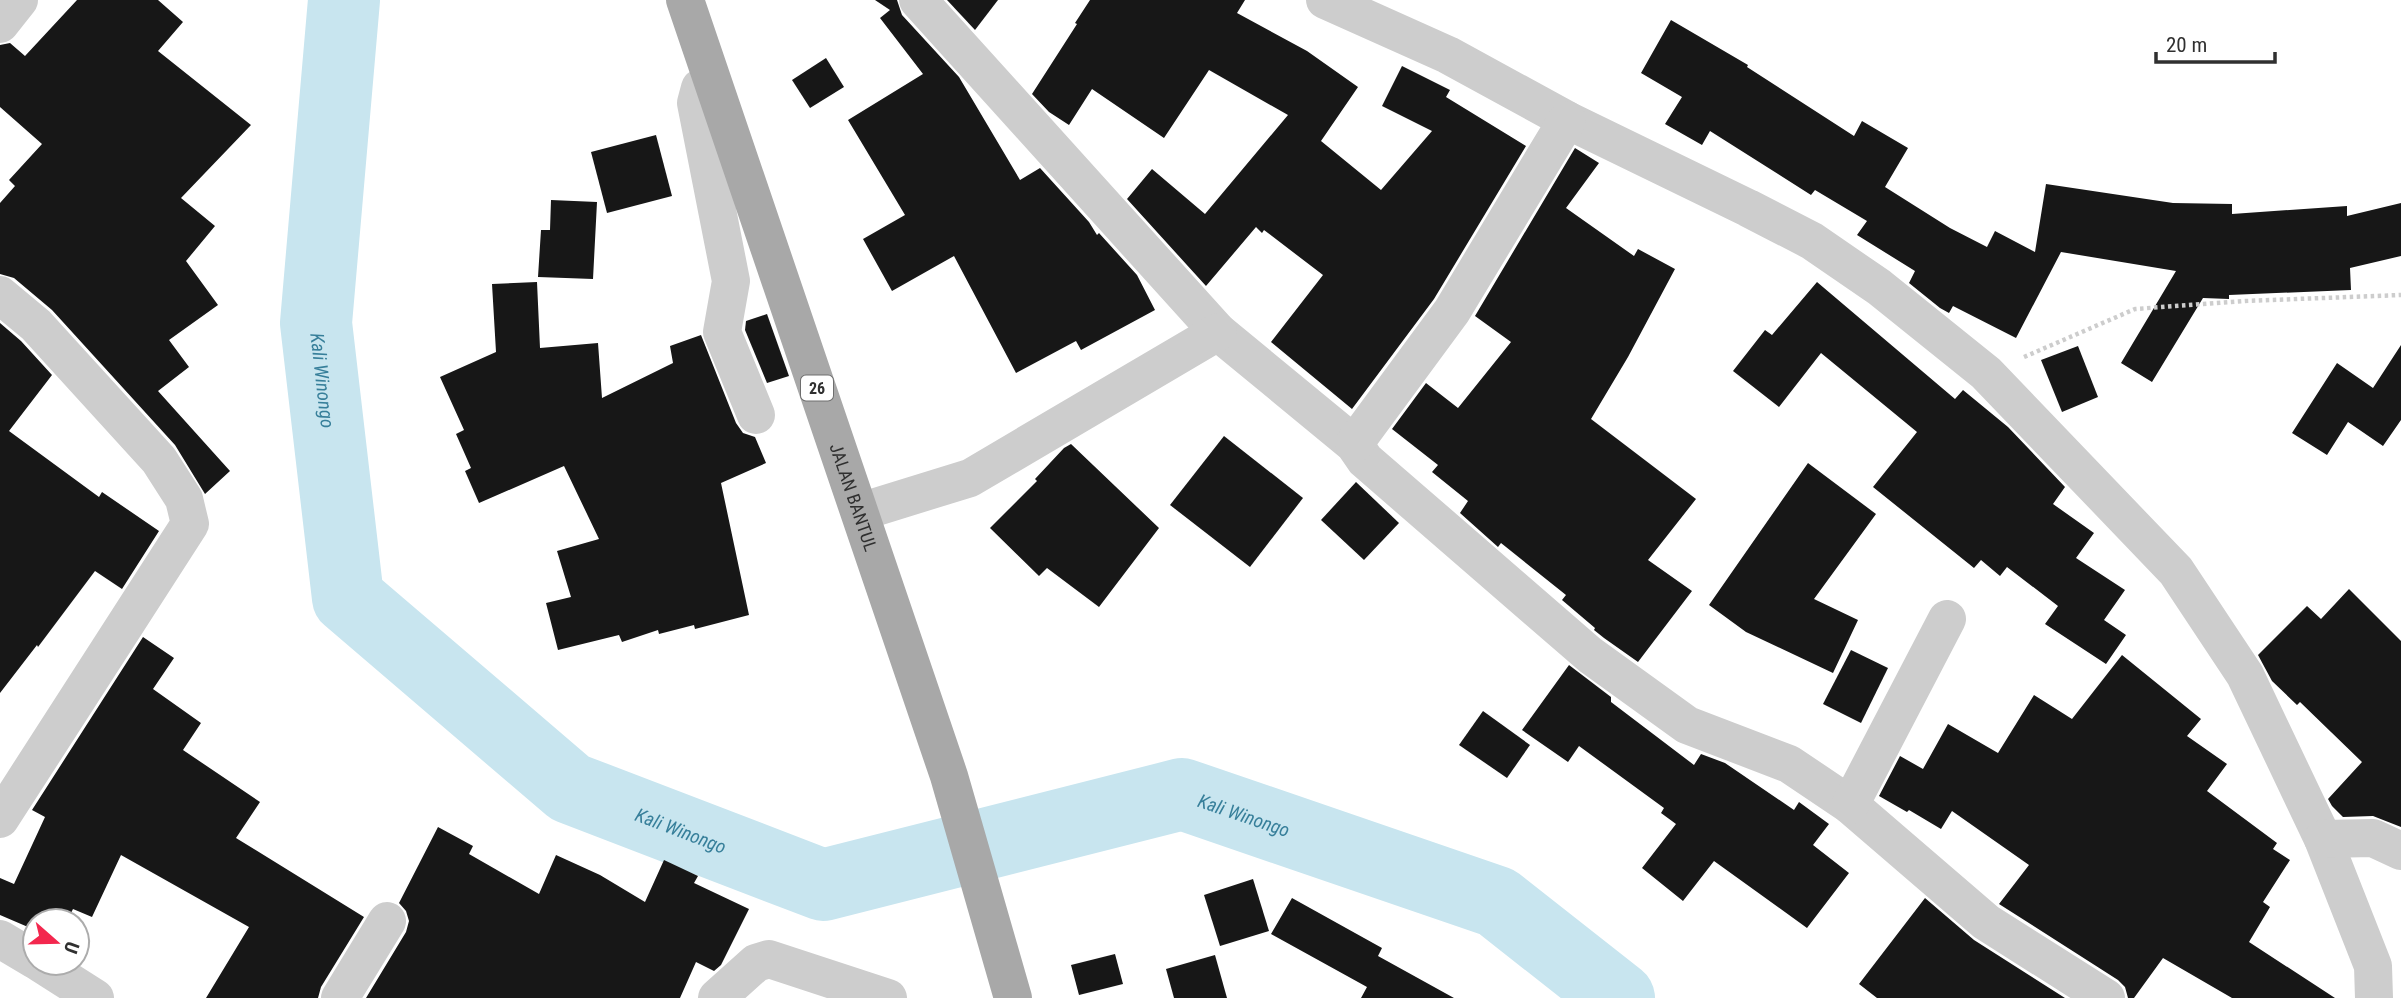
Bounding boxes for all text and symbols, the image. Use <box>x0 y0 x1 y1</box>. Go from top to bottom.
scale bar <box>2156 21 2275 65</box>
text: 20 m <box>2166 33 2207 57</box>
water label: Kali Winongo <box>306 332 340 429</box>
road number: 26 <box>801 376 833 400</box>
street label: JALAN BANTUL <box>826 440 882 554</box>
water label: Kali Winongo <box>1195 789 1293 842</box>
water label: Kali Winongo <box>632 803 730 858</box>
north arrow <box>21 907 91 977</box>
text: U <box>59 939 84 957</box>

